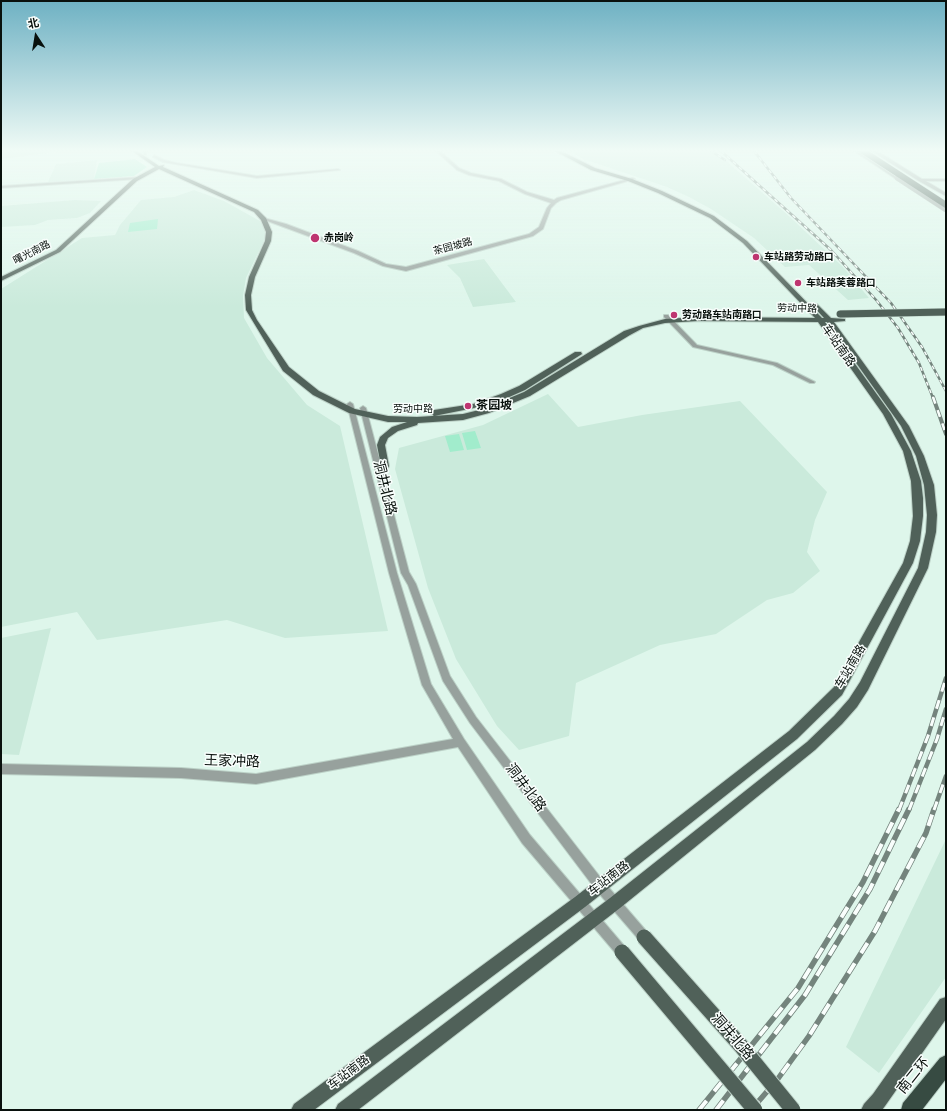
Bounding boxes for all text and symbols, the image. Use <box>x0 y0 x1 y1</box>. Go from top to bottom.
north arrow <box>16 16 56 56</box>
text: 北 <box>27 16 40 31</box>
marker: 赤岗岭 <box>309 232 321 244</box>
place label: 赤岗岭 <box>324 232 354 244</box>
street label: 茶园坡路 <box>432 236 474 258</box>
street label: 曙光南路 <box>11 239 53 267</box>
place label: 车站路劳动路口 <box>764 251 834 263</box>
marker: 车站路劳动路口 <box>751 252 761 262</box>
place label: 车站路芙蓉路口 <box>806 277 876 289</box>
marker: 车站路芙蓉路口 <box>793 278 803 288</box>
street label: 劳动中路 <box>777 303 817 315</box>
place label: 劳动路车站南路口 <box>682 309 762 321</box>
marker: 劳动路车站南路口 <box>669 310 679 320</box>
street label: 车站南路 <box>818 322 858 370</box>
place label: 茶园坡 <box>476 399 512 413</box>
marker: 茶园坡 <box>463 401 473 411</box>
street label: 劳动中路 <box>393 403 433 415</box>
street label: 洞井北路 <box>369 459 399 517</box>
street label: 车站南路 <box>833 643 869 691</box>
street label: 王家冲路 <box>204 753 260 771</box>
street label: 洞井北路 <box>501 761 549 815</box>
street label: 车站南路 <box>586 859 632 899</box>
street label: 洞井北路 <box>707 1010 757 1064</box>
street label: 车站南路 <box>325 1053 373 1093</box>
street label: 南二环 <box>894 1054 934 1098</box>

